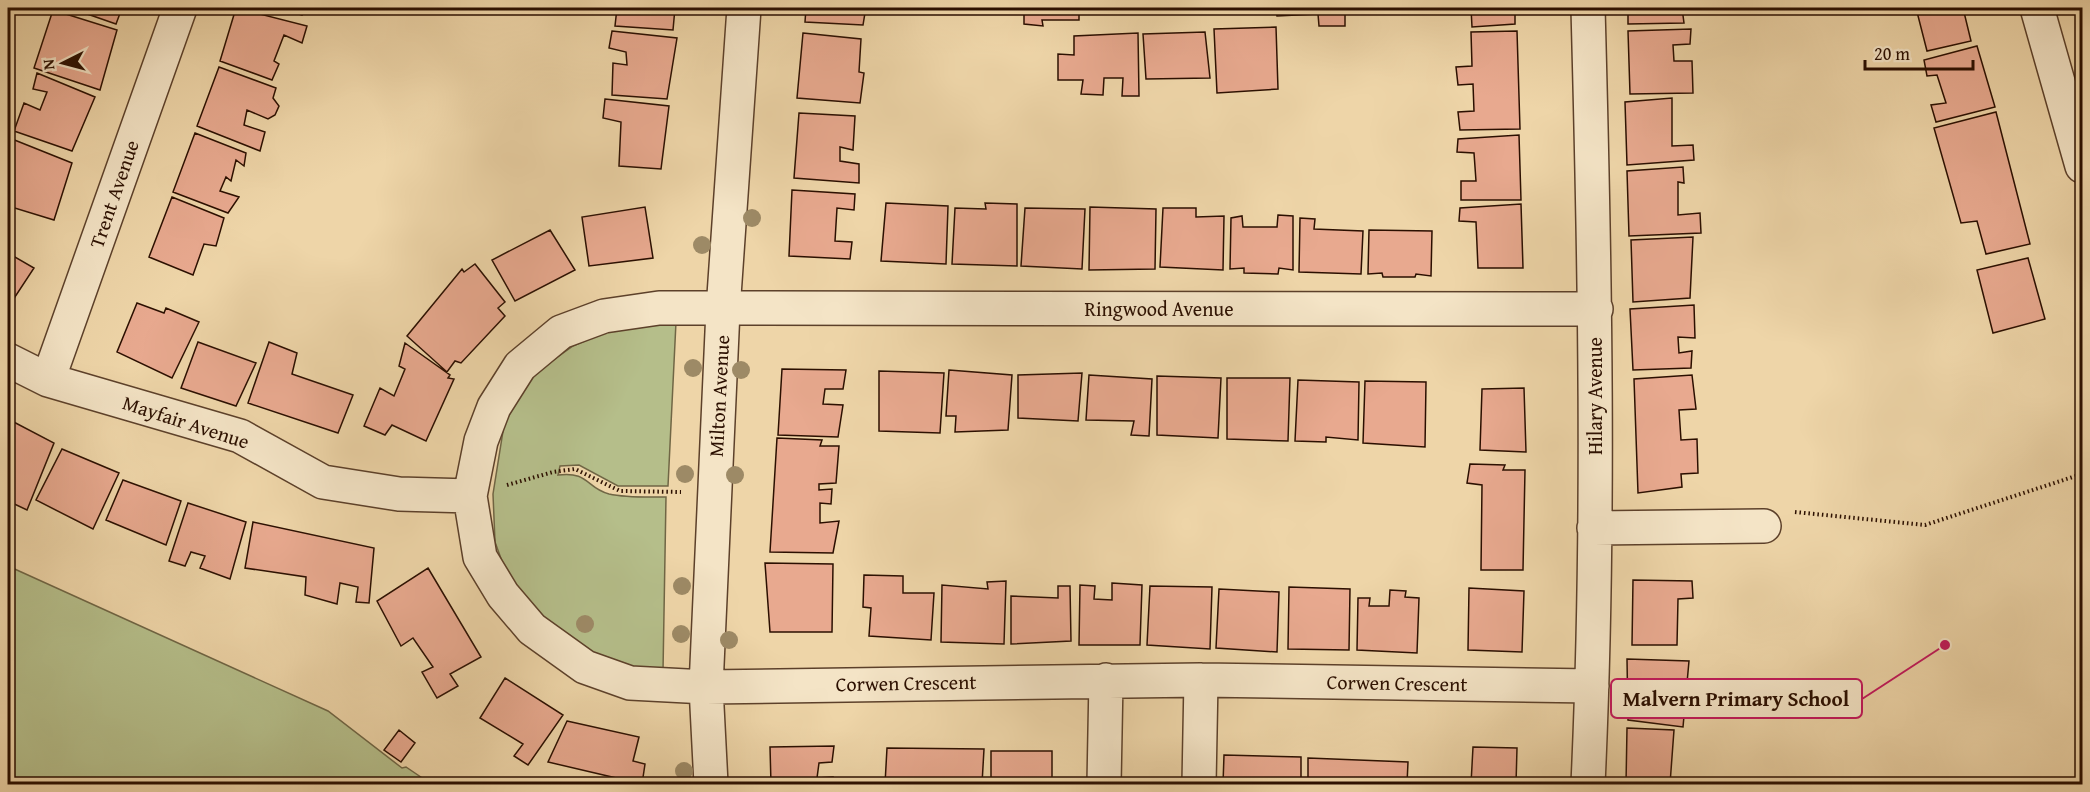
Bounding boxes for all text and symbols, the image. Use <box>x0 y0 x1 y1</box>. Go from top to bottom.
north arrow <box>33 33 93 93</box>
scale bar <box>1865 33 1973 71</box>
text: 20 m <box>1874 40 1910 67</box>
text: N <box>36 58 61 71</box>
street label: Trent Avenue <box>81 136 146 252</box>
street label: Ringwood Avenue <box>1084 294 1234 323</box>
street label: Milton Avenue <box>701 334 736 458</box>
street label: Hilary Avenue <box>1580 337 1609 455</box>
street label: Mayfair Avenue <box>119 387 253 456</box>
street label: Corwen Crescent <box>835 667 977 698</box>
street label: Corwen Crescent <box>1326 667 1468 698</box>
callout: Malvern Primary School <box>1611 679 1862 718</box>
text: Malvern Primary School <box>1623 683 1850 714</box>

